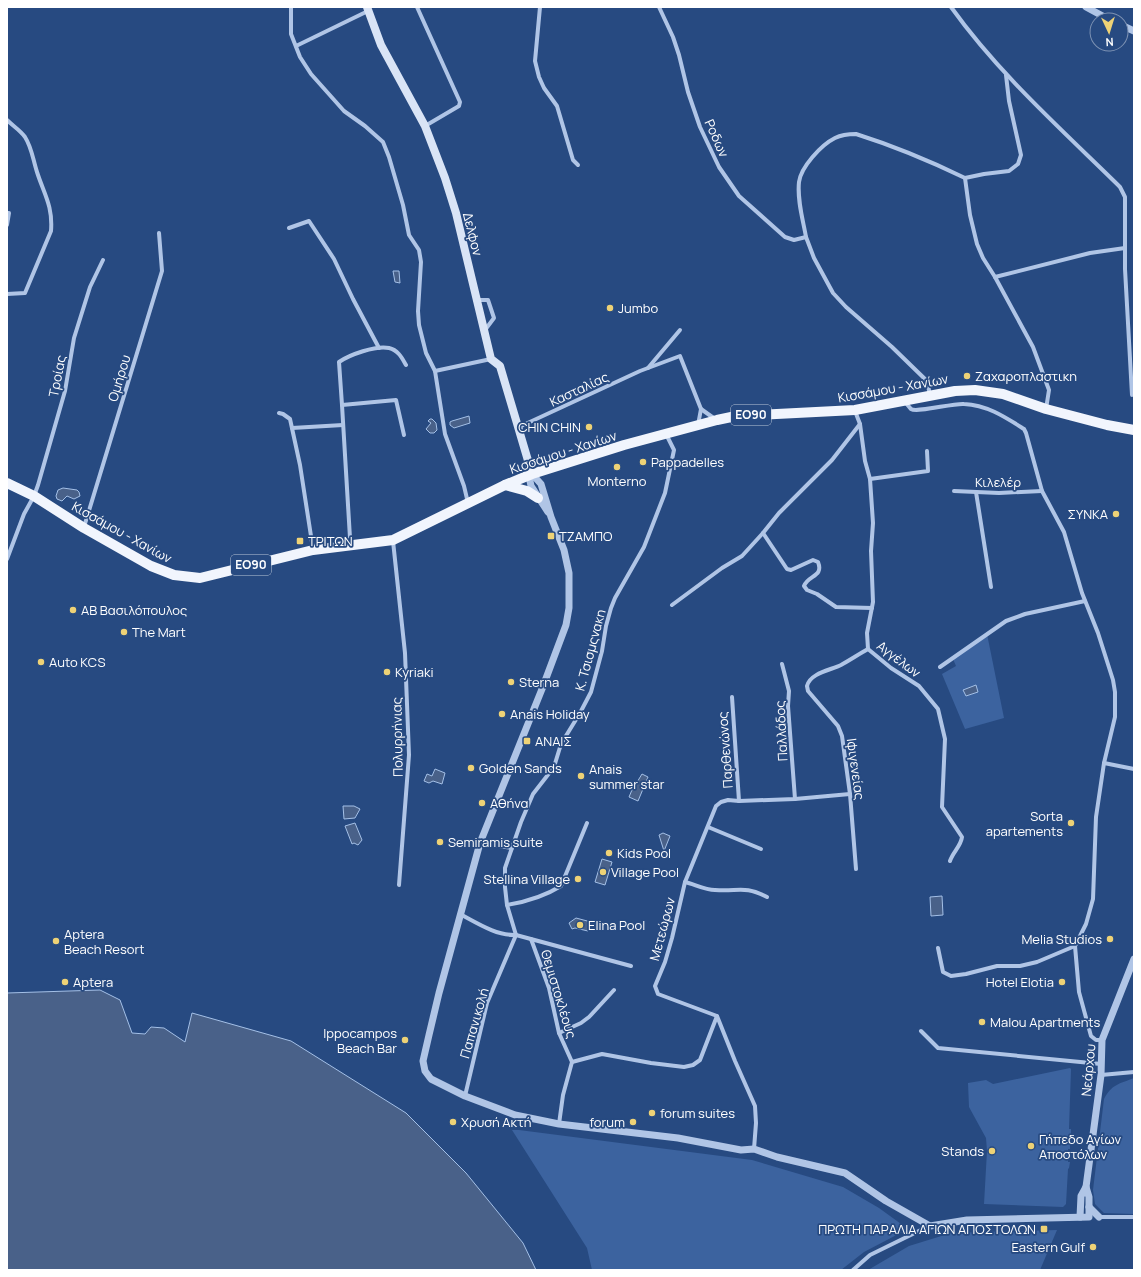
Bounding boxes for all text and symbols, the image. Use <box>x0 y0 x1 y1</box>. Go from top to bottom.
north arrow <box>1089 12 1129 52</box>
text: N <box>1105 35 1114 50</box>
street label: Ροδων <box>701 116 733 160</box>
street label: Δελφον <box>459 210 487 258</box>
place label: Jumbo <box>618 299 658 317</box>
marker: Jumbo <box>605 303 615 313</box>
street label: Ομήρου <box>103 352 135 404</box>
street label: Τροίας <box>44 353 70 399</box>
street label: Κασταλίας <box>546 367 612 411</box>
place label: Ζαχαροπλαστικη <box>975 367 1077 385</box>
street label: Κισσάμου - Χανίων <box>836 369 950 407</box>
marker: Ζαχαροπλαστικη <box>962 371 972 381</box>
road number: ΕΟ90 <box>731 405 771 425</box>
place label: CHIN CHIN <box>518 418 581 436</box>
marker: CHIN CHIN <box>584 422 594 432</box>
street label: Κισσάμου - Χανίων <box>507 426 619 478</box>
place label: Pappadelles <box>651 453 724 471</box>
marker: Pappadelles <box>638 457 648 467</box>
marker: Monterno <box>612 462 622 472</box>
place label: Monterno <box>588 472 647 490</box>
street label: Κιλελέρ <box>975 473 1021 491</box>
street label: Κισσάμου - Χανίων <box>69 497 176 567</box>
place label: ΣΥΝΚΑ <box>1067 505 1108 523</box>
marker: ΣΥΝΚΑ <box>1111 509 1121 519</box>
place label: ΤΖΑΜΠΟ <box>559 527 613 545</box>
marker: ΤΖΑΜΠΟ <box>546 531 556 541</box>
place label: ΤΡΙΤΩΝ <box>308 532 353 550</box>
marker: ΤΡΙΤΩΝ <box>295 536 305 546</box>
road number: ΕΟ90 <box>231 555 271 575</box>
place label: ΑΒ Βασιλόπουλος <box>81 601 187 619</box>
marker: ΑΒ Βασιλόπουλος <box>68 605 78 615</box>
street label: Κ. Τσισμςνακη <box>570 607 610 693</box>
place label: The Mart <box>132 623 186 641</box>
marker: The Mart <box>119 627 129 637</box>
street label: Αγγέλων <box>873 637 925 682</box>
place label: Auto KCS <box>49 653 106 671</box>
marker: Auto KCS <box>36 657 46 667</box>
place label: Kyriaki <box>395 663 433 681</box>
marker: Kyriaki <box>382 667 392 677</box>
place label: Sterna <box>519 673 559 691</box>
marker: Sterna <box>506 677 516 687</box>
street label: Πολυρρήνιας <box>387 697 407 777</box>
street label: Παλλάδος <box>770 700 792 762</box>
place label: Anais Holiday <box>510 705 590 723</box>
marker: Anais Holiday <box>497 709 507 719</box>
street label: Παρθενώνος <box>713 711 737 789</box>
place label: ΑΝΑΙΣ <box>535 732 572 750</box>
marker: ΑΝΑΙΣ <box>522 736 532 746</box>
street label: Ιφιγενείας <box>843 737 869 801</box>
place label: Golden Sands <box>479 759 562 777</box>
place label: Anais summer star <box>589 760 665 793</box>
marker: Golden Sands <box>466 763 476 773</box>
marker: Anais summer star <box>576 771 586 781</box>
place label: Αθήνα <box>490 794 529 812</box>
marker: Αθήνα <box>477 798 487 808</box>
place label: Sorta apartements <box>986 807 1063 840</box>
marker: Sorta apartements <box>1066 818 1076 828</box>
place label: Semiramis suite <box>448 833 543 851</box>
marker: Semiramis suite <box>435 837 445 847</box>
place label: Kids Pool <box>617 844 671 862</box>
marker: Kids Pool <box>604 848 614 858</box>
place label: Village Pool <box>611 863 679 881</box>
marker: Village Pool <box>598 867 608 877</box>
place label: Stellina Village <box>484 870 570 888</box>
marker: Stellina Village <box>573 874 583 884</box>
street label: Μετεώρων <box>645 895 679 963</box>
place label: Elina Pool <box>588 916 645 934</box>
marker: Elina Pool <box>575 920 585 930</box>
place label: Aptera Beach Resort <box>64 925 144 958</box>
place label: Melia Studios <box>1021 930 1102 948</box>
marker: Melia Studios <box>1105 934 1115 944</box>
marker: Aptera Beach Resort <box>51 936 61 946</box>
street label: Θεμιστοκλέους <box>537 947 581 1041</box>
place label: Aptera <box>73 973 113 991</box>
place label: Hotel Elotia <box>986 973 1054 991</box>
marker: Aptera <box>60 977 70 987</box>
marker: Hotel Elotia <box>1057 977 1067 987</box>
street label: Παπανικολή <box>455 986 493 1060</box>
place label: Malou Apartments <box>990 1013 1101 1031</box>
marker: Malou Apartments <box>977 1017 987 1027</box>
place label: Ippocampos Beach Bar <box>323 1024 397 1057</box>
marker: Ippocampos Beach Bar <box>400 1035 410 1045</box>
street label: Νεάρχου <box>1077 1043 1099 1097</box>
place label: forum suites <box>660 1104 735 1122</box>
marker: forum suites <box>647 1108 657 1118</box>
place label: Χρυσή Ακτή <box>461 1113 532 1131</box>
place label: forum <box>590 1113 625 1131</box>
marker: Χρυσή Ακτή <box>448 1117 458 1127</box>
marker: forum <box>628 1117 638 1127</box>
place label: Γήπεδο Αγίων Αποστόλων <box>1039 1130 1121 1163</box>
marker: Γήπεδο Αγίων Αποστόλων <box>1026 1141 1036 1151</box>
place label: Stands <box>941 1142 984 1160</box>
marker: Stands <box>987 1146 997 1156</box>
place label: ΠΡΩΤΗ ΠΑΡΑΛΙΑ ΑΓΙΩΝ ΑΠΟΣΤΟΛΩΝ <box>818 1220 1036 1238</box>
marker: ΠΡΩΤΗ ΠΑΡΑΛΙΑ ΑΓΙΩΝ ΑΠΟΣΤΟΛΩΝ <box>1039 1224 1049 1234</box>
place label: Eastern Gulf <box>1011 1238 1085 1256</box>
marker: Eastern Gulf <box>1088 1242 1098 1252</box>

